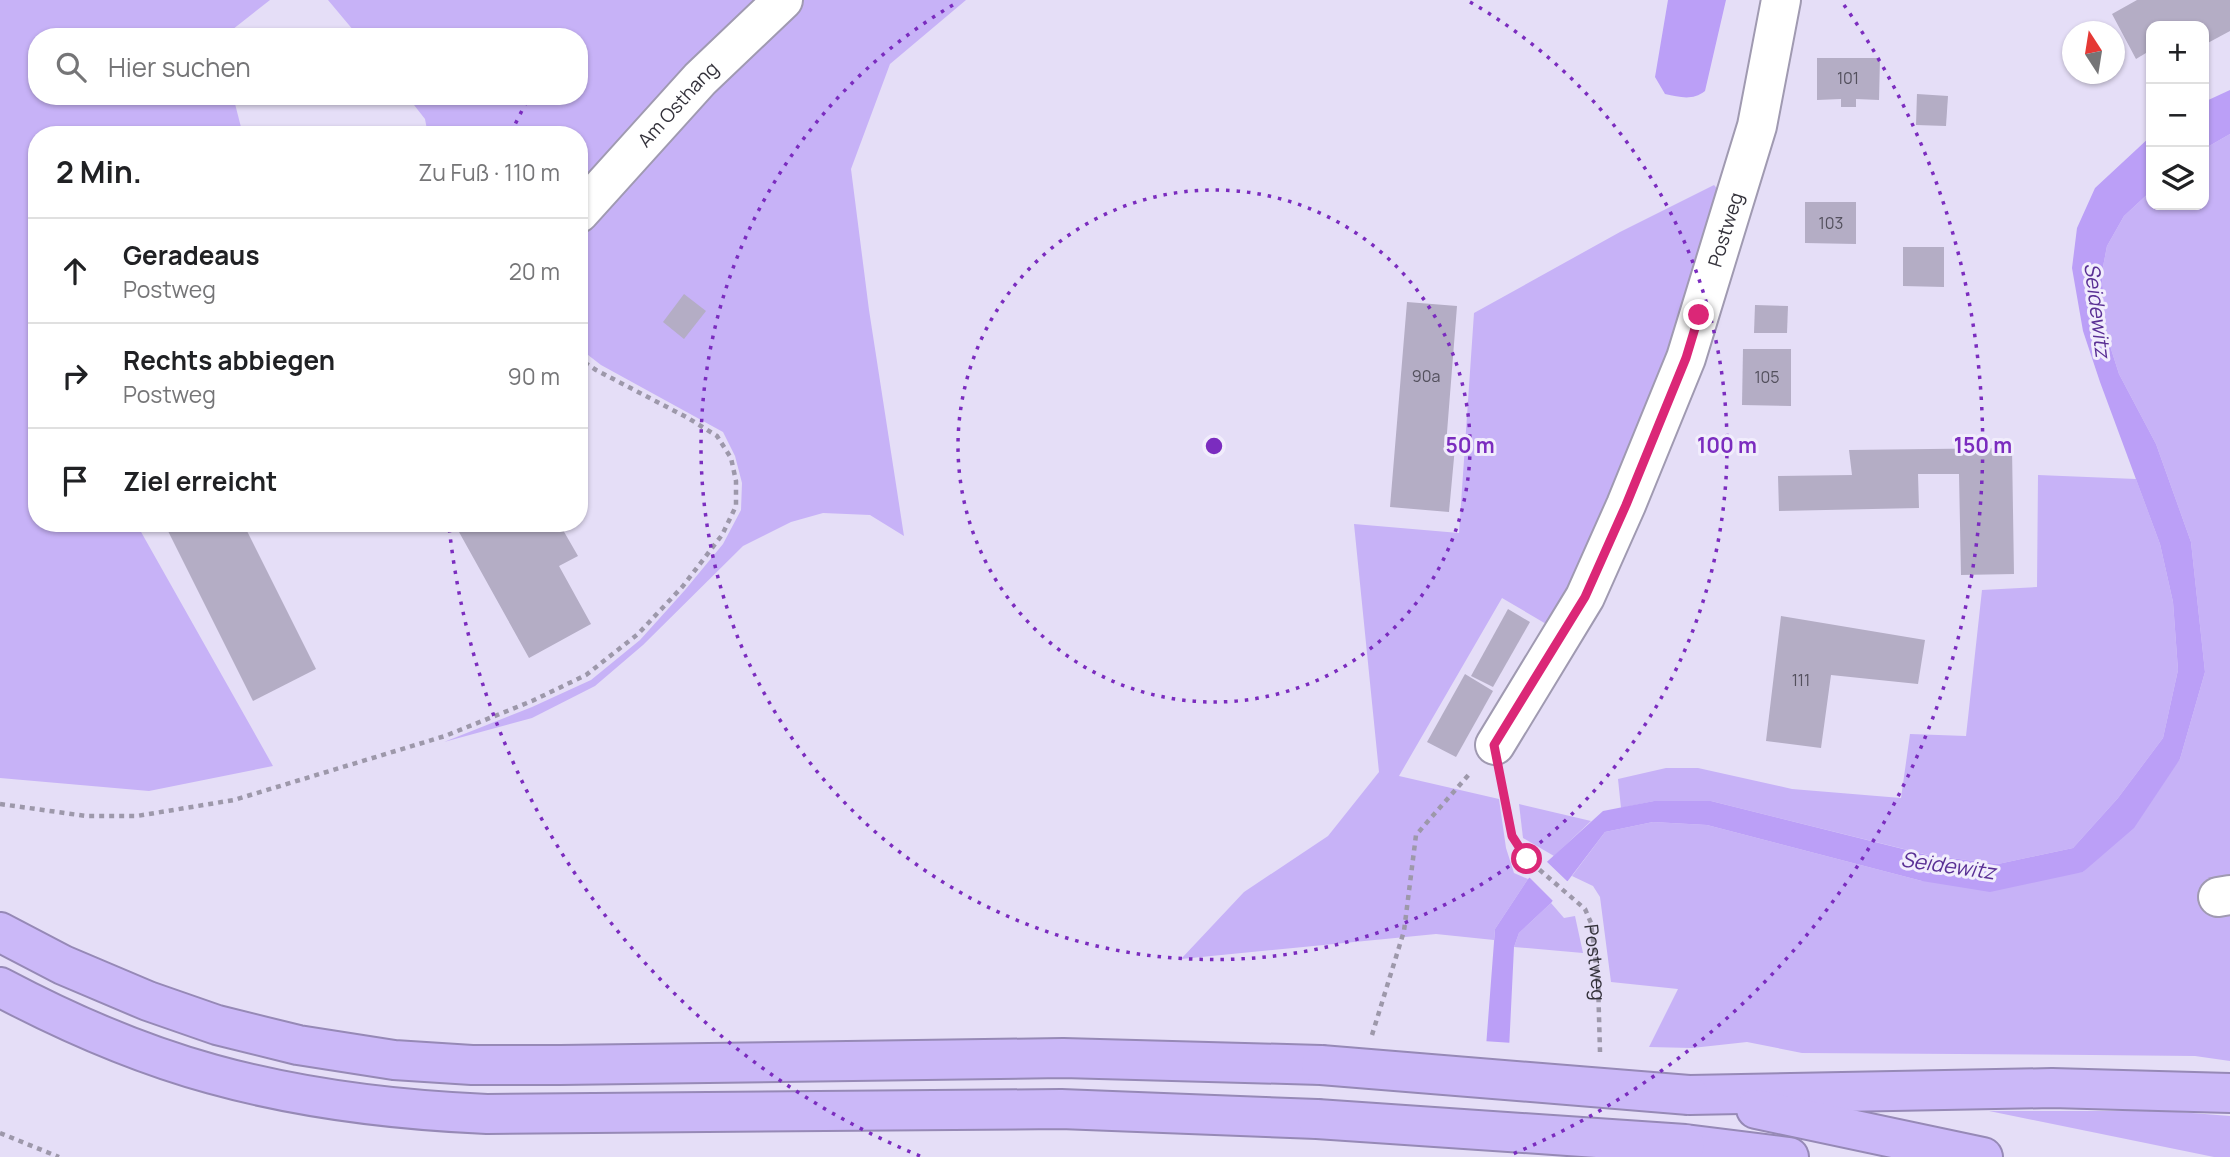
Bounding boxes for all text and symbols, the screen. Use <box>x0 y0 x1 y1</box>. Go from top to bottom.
north arrow <box>2062 21 2125 84</box>
map controls <box>2146 21 2209 210</box>
button: + <box>2146 21 2209 84</box>
search box <box>28 28 588 105</box>
icon: search <box>52 48 90 86</box>
text: Hier suchen <box>108 49 251 85</box>
street label: Am Osthang <box>632 56 724 153</box>
house number: 101 <box>1837 67 1859 89</box>
button: − <box>2146 84 2209 147</box>
button: layers <box>2146 147 2209 210</box>
text: 2 Min. <box>56 151 142 192</box>
text: Zu Fuß · 110 m <box>418 156 560 188</box>
street label: Postweg <box>1702 189 1749 270</box>
house number: 103 <box>1819 212 1843 234</box>
text: Geradeaus <box>123 237 259 273</box>
icon: ahead <box>56 252 94 290</box>
text: 20 m <box>509 255 560 287</box>
water label: Seidewitz <box>2078 261 2118 362</box>
text: Postweg <box>123 273 216 305</box>
route end <box>1683 299 1714 330</box>
text: Rechts abbiegen <box>123 342 335 378</box>
icon: right <box>56 357 94 395</box>
text: 90 m <box>508 360 560 392</box>
house number: 90a <box>1412 365 1440 387</box>
house number: 105 <box>1754 366 1780 388</box>
text: Postweg <box>123 378 216 410</box>
text: 50 m <box>1445 431 1495 459</box>
text: 100 m <box>1697 431 1757 459</box>
text: 150 m <box>1954 431 2012 459</box>
centre of rings <box>1202 434 1226 458</box>
icon: arrive <box>56 462 94 500</box>
text: Ziel erreicht <box>123 463 277 499</box>
house number: 111 <box>1792 669 1810 691</box>
route start <box>1511 843 1542 874</box>
water label: Seidewitz <box>1899 845 2000 886</box>
street label: Postweg <box>1578 923 1612 1001</box>

